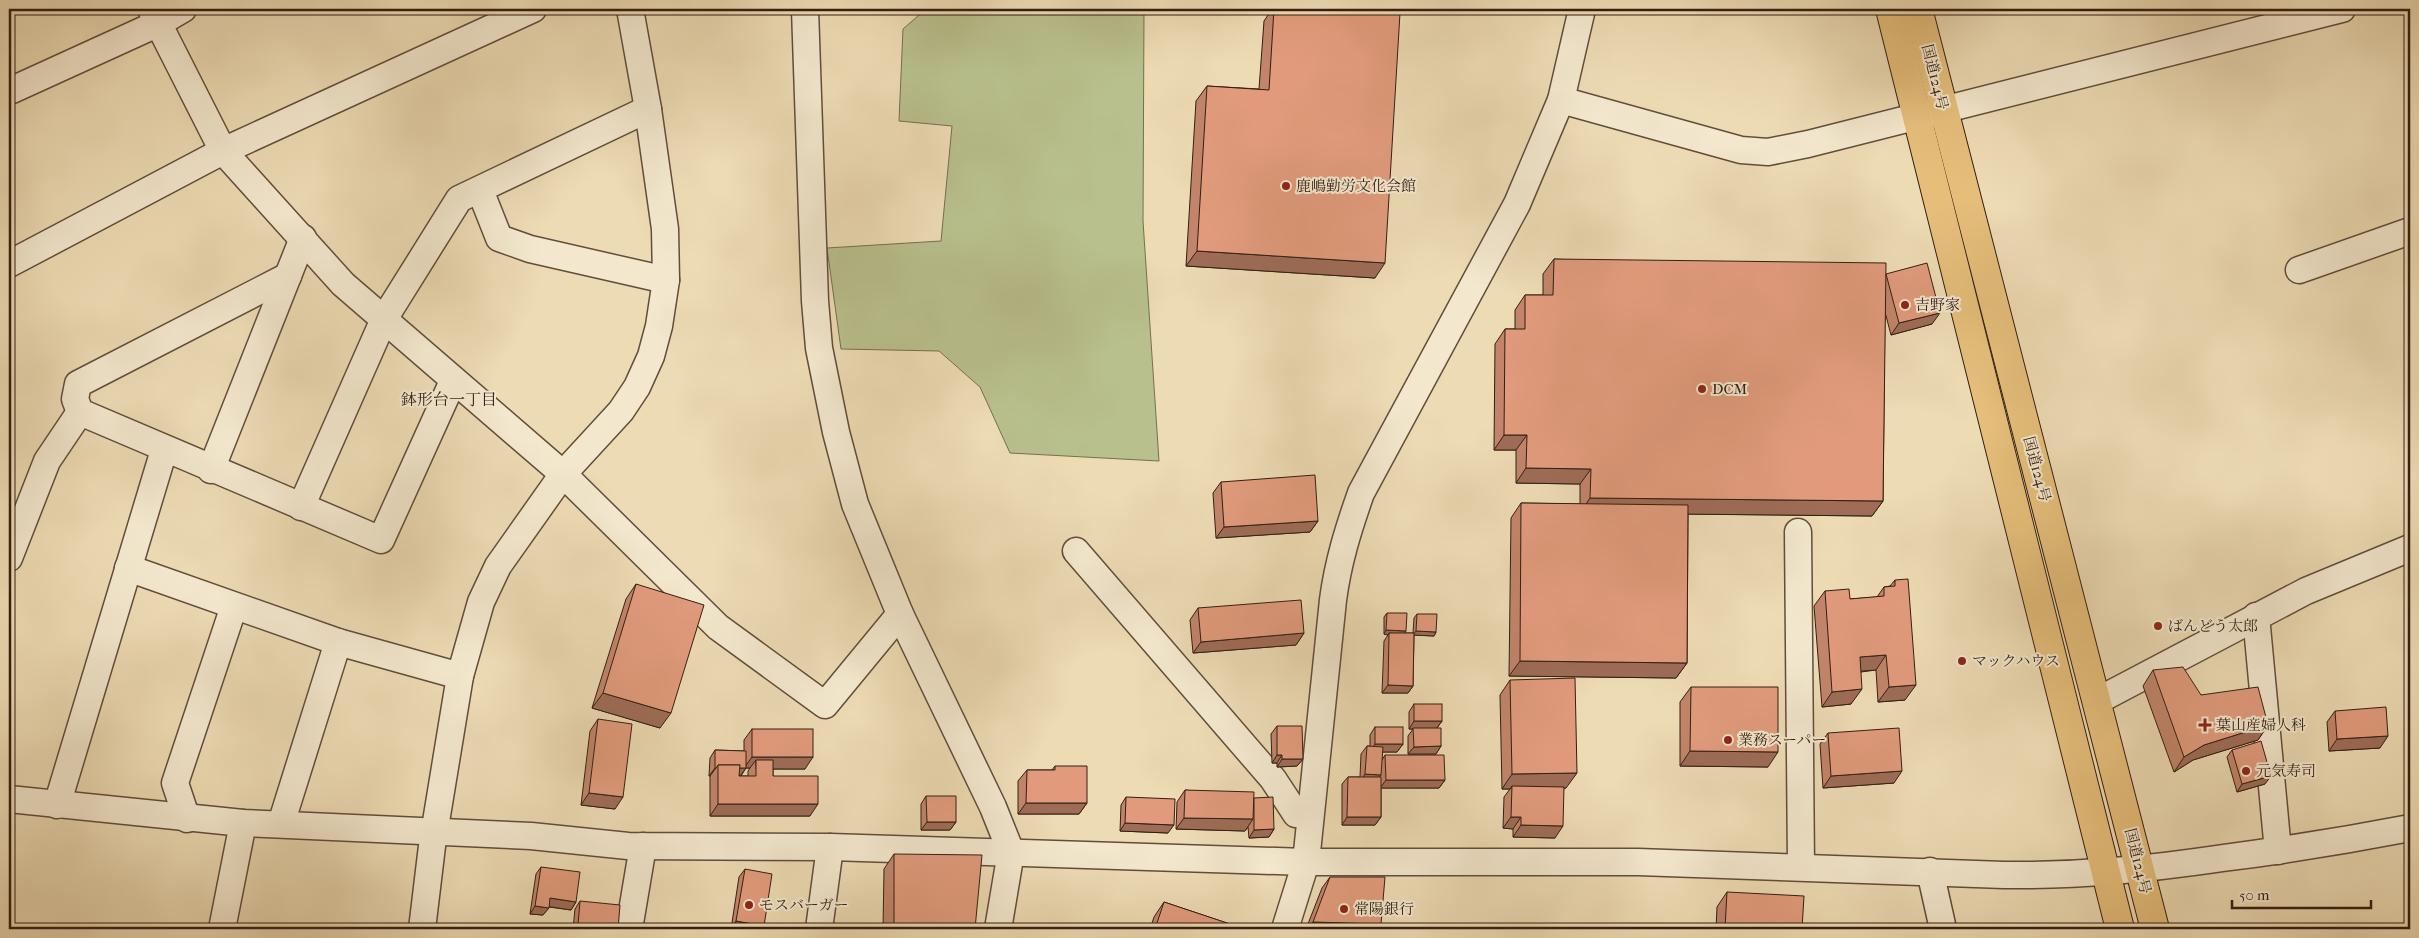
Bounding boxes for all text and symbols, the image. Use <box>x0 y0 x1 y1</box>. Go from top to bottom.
street label: 国道124号 <box>1918 42 1952 112</box>
place label: 鹿嶋勤労文化会館 <box>1296 177 1416 195</box>
marker: 鹿嶋勤労文化会館 <box>1280 180 1292 192</box>
place label: 吉野家 <box>1915 296 1960 314</box>
marker: 吉野家 <box>1899 299 1911 311</box>
place label: DCM <box>1712 380 1748 398</box>
marker: DCM <box>1696 383 1708 395</box>
district label: 鉢形台一丁目 <box>400 390 497 409</box>
street label: 国道124号 <box>2020 434 2054 504</box>
place label: ばんどう太郎 <box>2168 617 2258 635</box>
marker: ばんどう太郎 <box>2152 620 2164 632</box>
place label: マックハウス <box>1972 652 2060 670</box>
marker: マックハウス <box>1956 655 1968 667</box>
place label: 葉山産婦人科 <box>2216 716 2306 734</box>
marker: 葉山産婦人科 <box>2198 718 2212 732</box>
place label: 業務スーパー <box>1738 731 1827 749</box>
marker: 業務スーパー <box>1722 734 1734 746</box>
place label: 元気寿司 <box>2256 762 2316 780</box>
marker: 元気寿司 <box>2240 765 2252 777</box>
street label: 国道124号 <box>2121 826 2155 896</box>
scale bar <box>2232 878 2370 910</box>
text: 50 m <box>2239 886 2270 904</box>
place label: モスバーガー <box>759 896 849 914</box>
marker: モスバーガー <box>743 899 755 911</box>
place label: 常陽銀行 <box>1354 900 1414 918</box>
marker: 常陽銀行 <box>1338 903 1350 915</box>

